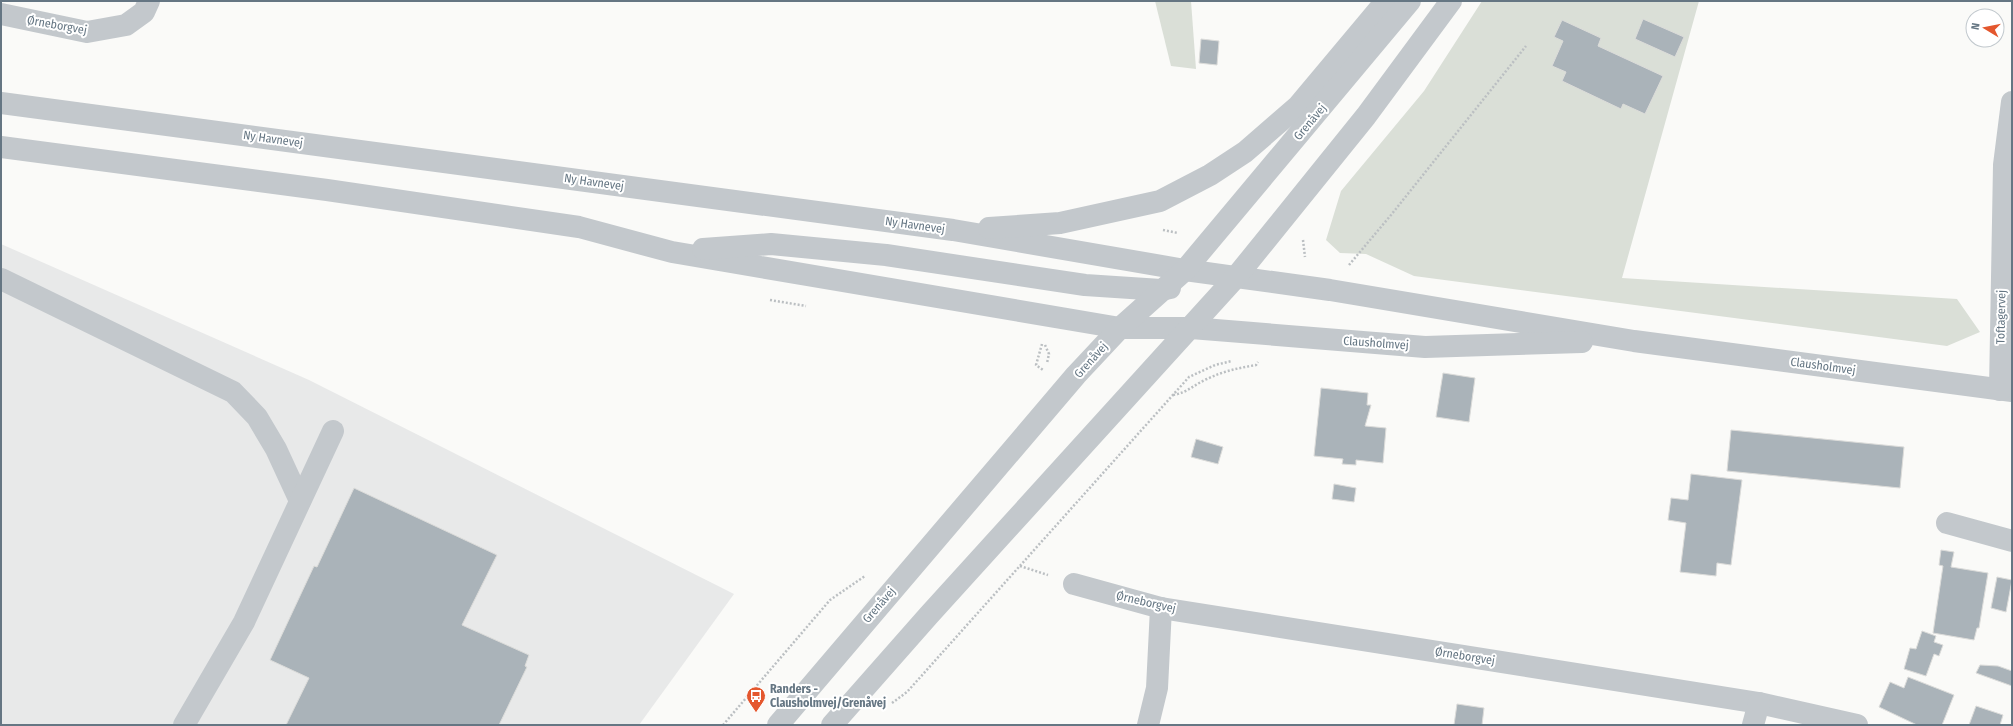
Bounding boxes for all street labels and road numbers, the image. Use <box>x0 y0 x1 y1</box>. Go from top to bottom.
street label: Ørneborgvej <box>26 13 88 37</box>
street label: Grenåvej <box>1291 101 1329 143</box>
street label: Ny Havnevej <box>242 128 304 150</box>
street label: Ny Havnevej <box>563 171 625 193</box>
street label: Ny Havnevej <box>884 214 946 236</box>
street label: Toftagervej <box>1994 290 2008 344</box>
street label: Clausholmvej <box>1343 334 1409 352</box>
street label: Grenåvej <box>1071 339 1111 381</box>
street label: Clausholmvej <box>1790 355 1856 377</box>
street label: Grenåvej <box>860 584 898 626</box>
street label: Ørneborgvej <box>1115 588 1177 616</box>
street label: Ørneborgvej <box>1434 644 1496 668</box>

